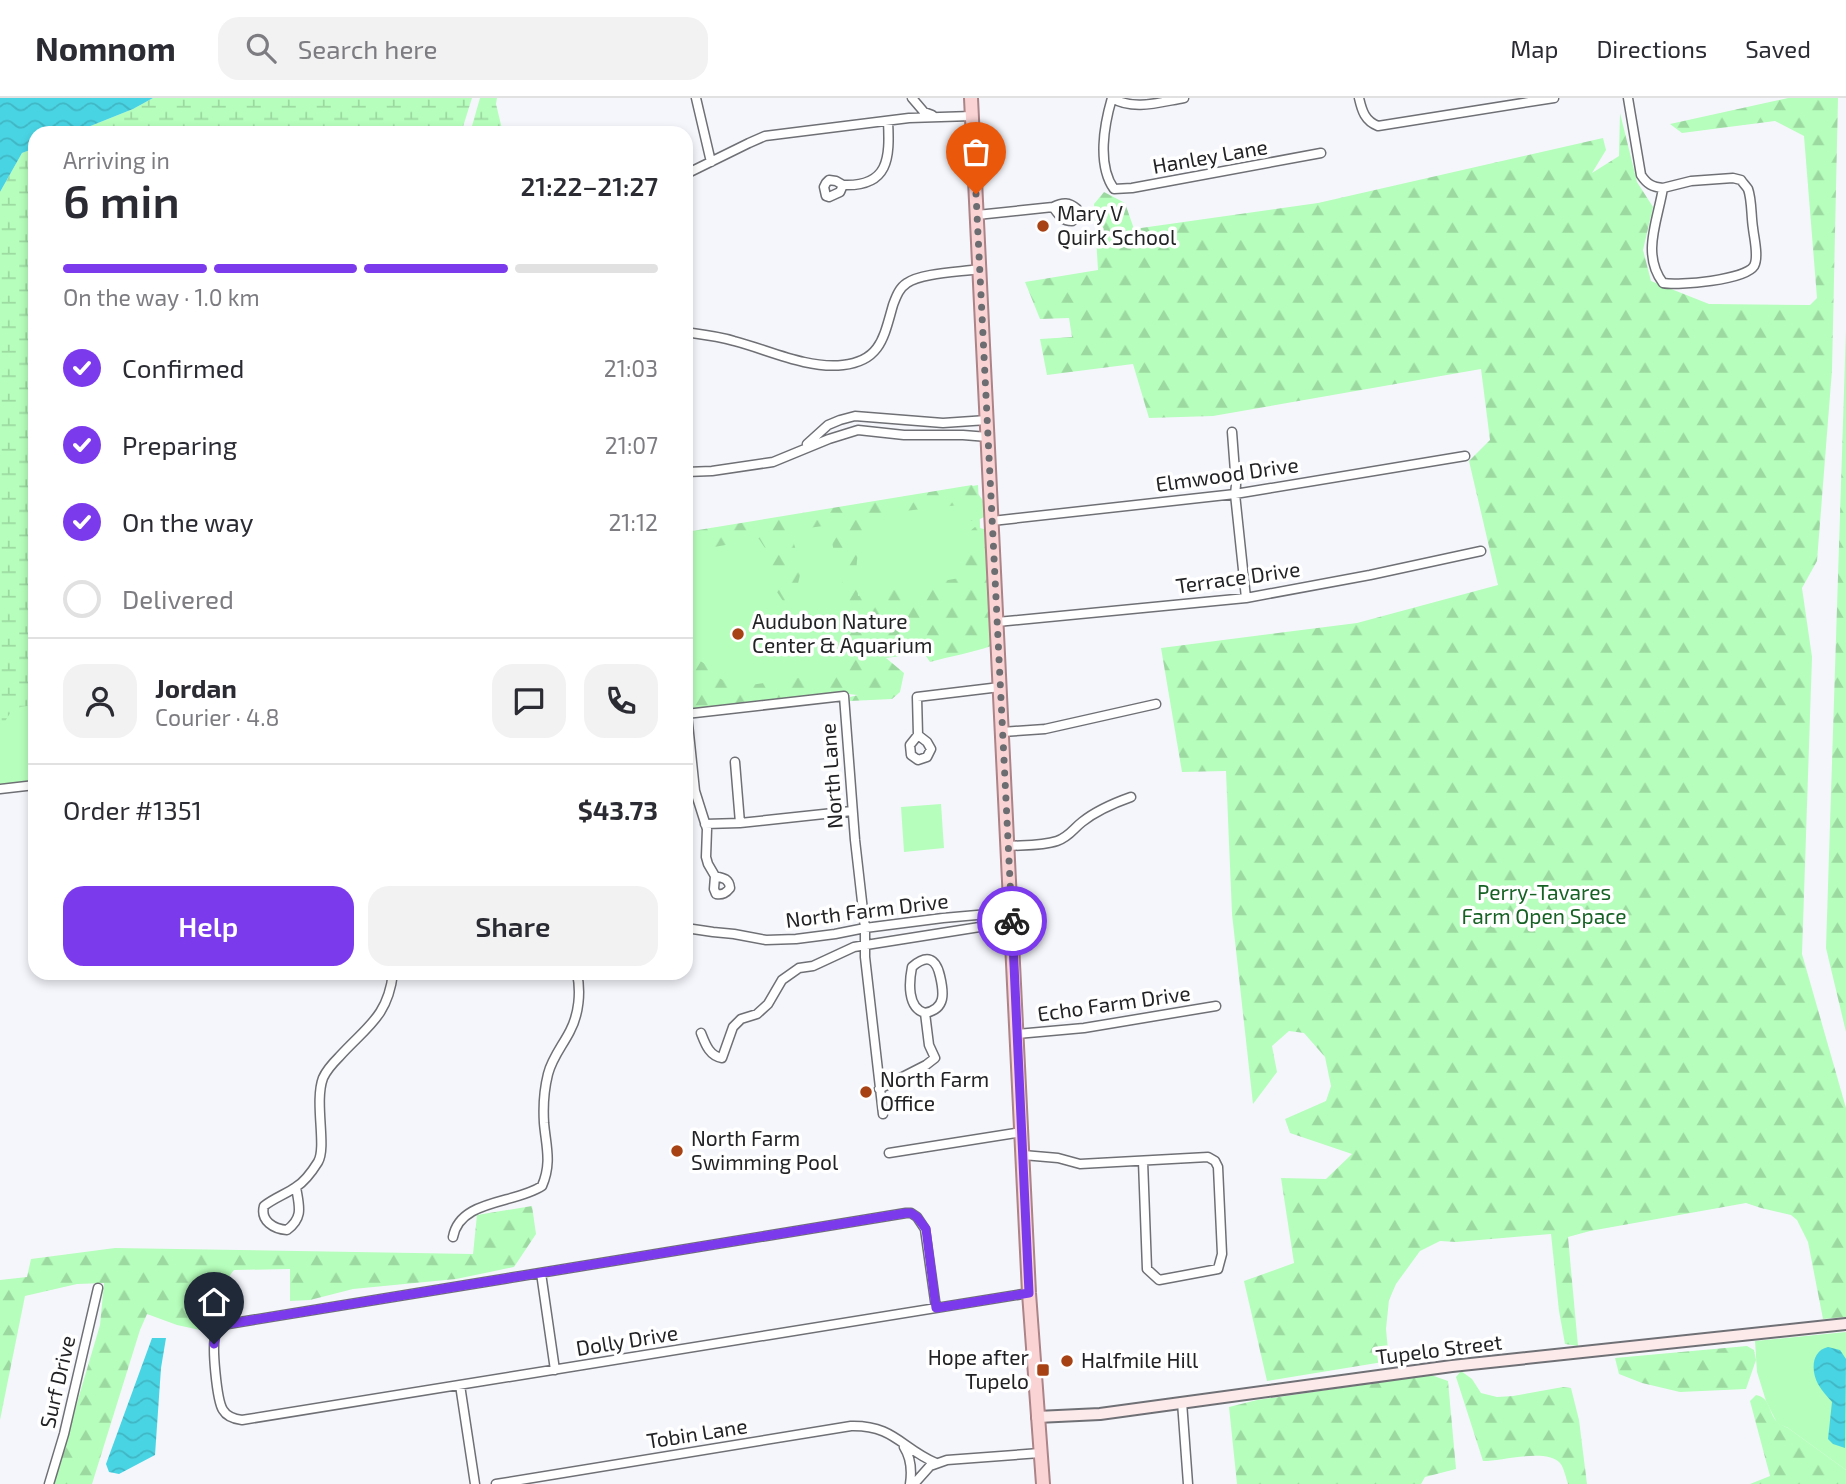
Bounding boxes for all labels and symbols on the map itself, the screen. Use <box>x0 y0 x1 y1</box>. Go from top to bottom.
pin <box>946 122 1006 194</box>
street label: Hanley Lane <box>1150 133 1269 178</box>
place label: Mary V Quirk School <box>1057 200 1177 250</box>
marker: Mary V Quirk School <box>1035 218 1051 234</box>
street label: Elmwood Drive <box>1154 451 1300 496</box>
street label: Terrace Drive <box>1174 555 1302 598</box>
place label: Audubon Nature Center & Aquarium <box>752 608 932 657</box>
marker: Audubon Nature Center & Aquarium <box>730 626 746 642</box>
street label: North Lane <box>814 722 847 830</box>
park label: Perry-Tavares Farm Open Space <box>1461 879 1627 928</box>
courier <box>977 886 1047 956</box>
street label: North Farm Drive <box>784 887 950 932</box>
street label: Echo Farm Drive <box>1036 979 1192 1026</box>
place label: North Farm Office <box>880 1066 989 1115</box>
marker: North Farm Office <box>858 1084 874 1100</box>
place label: North Farm Swimming Pool <box>691 1125 839 1174</box>
marker: North Farm Swimming Pool <box>669 1143 685 1159</box>
pin <box>184 1272 244 1344</box>
street label: Dolly Drive <box>574 1319 680 1360</box>
street label: Tupelo Street <box>1374 1328 1503 1369</box>
street label: Surf Drive <box>34 1333 79 1430</box>
place label: Hope after Tupelo <box>928 1344 1030 1393</box>
place label: Halfmile Hill <box>1081 1347 1199 1372</box>
marker: Halfmile Hill <box>1059 1353 1075 1369</box>
marker: Hope after Tupelo <box>1035 1362 1051 1378</box>
street label: Tobin Lane <box>645 1412 749 1453</box>

